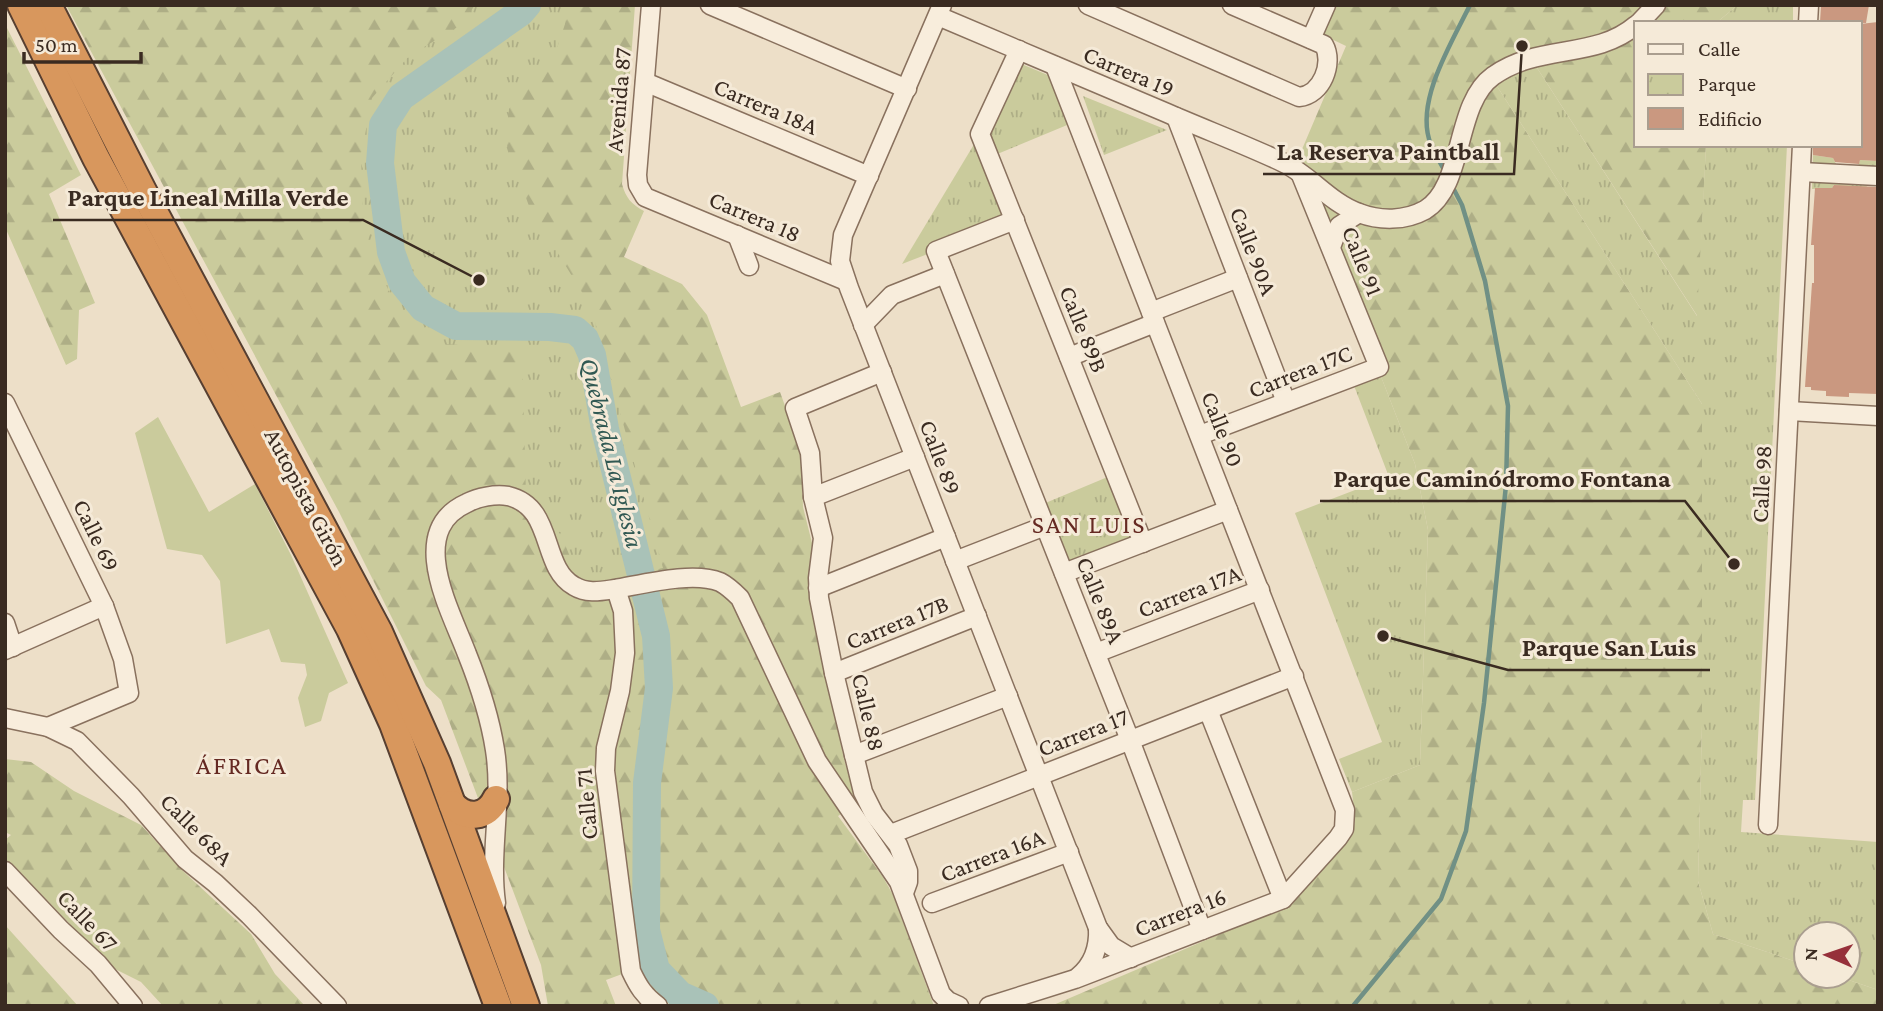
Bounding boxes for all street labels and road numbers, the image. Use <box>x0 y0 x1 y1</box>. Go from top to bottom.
street label: Carrera 19 <box>1080 40 1178 102</box>
street label: Avenida 87 <box>600 47 636 153</box>
street label: Carrera 18A <box>710 72 822 140</box>
street label: Carrera 18 <box>705 185 805 247</box>
street label: Calle 90A <box>1225 203 1283 299</box>
street label: Calle 91 <box>1337 222 1389 300</box>
street label: Calle 89B <box>1054 282 1114 376</box>
street label: Carrera 17C <box>1244 339 1356 403</box>
street label: Calle 90 <box>1196 387 1250 471</box>
street label: Calle 89 <box>914 416 968 498</box>
street label: Autopista Girón <box>259 424 355 570</box>
street label: Calle 98 <box>1745 444 1777 524</box>
street label: Calle 69 <box>68 495 126 575</box>
street label: Calle 89A <box>1071 553 1131 648</box>
street label: Carrera 17A <box>1134 559 1244 623</box>
street label: Carrera 17B <box>842 589 952 655</box>
street label: Calle 88 <box>847 671 891 753</box>
street label: Carrera 17 <box>1034 702 1132 762</box>
street label: Calle 71 <box>569 767 603 841</box>
street label: Calle 68A <box>155 787 239 871</box>
street label: Carrera 16A <box>936 823 1048 887</box>
street label: Carrera 16 <box>1130 882 1230 942</box>
street label: Calle 67 <box>52 884 124 956</box>

